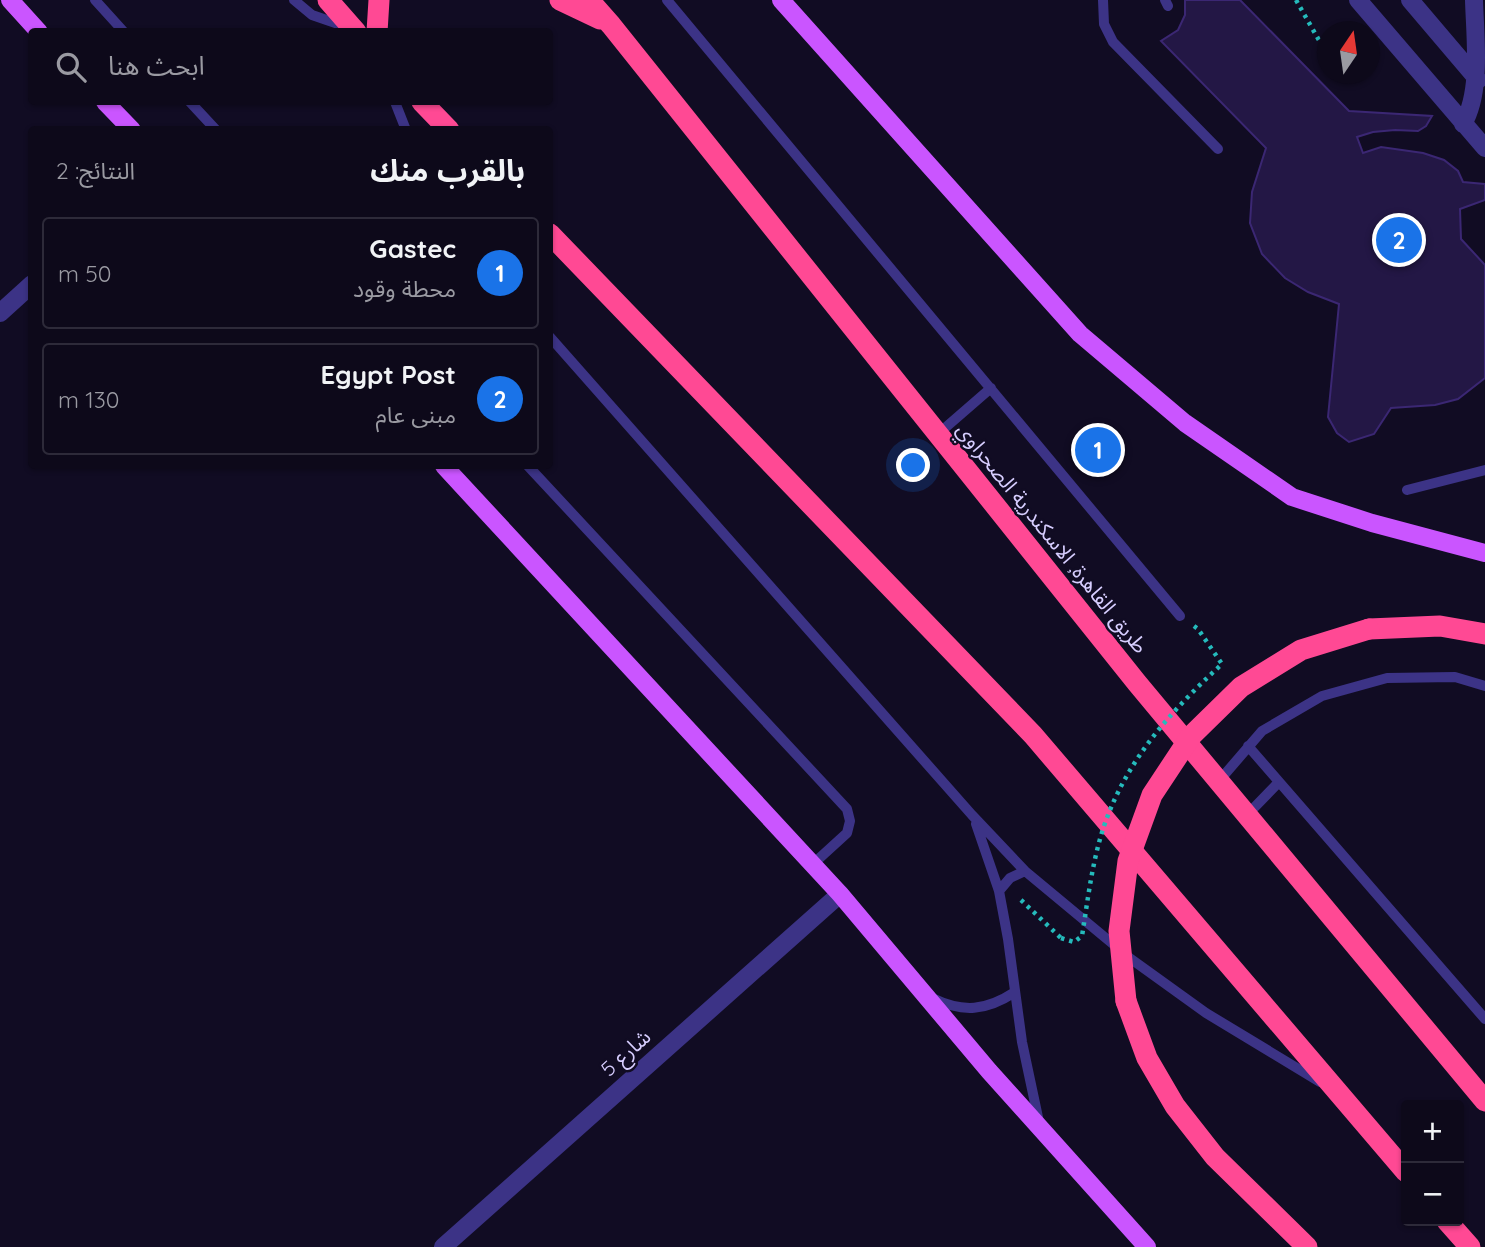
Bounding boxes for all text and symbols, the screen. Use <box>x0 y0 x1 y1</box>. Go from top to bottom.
north arrow <box>1317 21 1380 84</box>
search box <box>28 28 553 105</box>
icon: search <box>52 48 90 86</box>
text: ابحث هنا <box>108 49 205 82</box>
text: بالقرب منك <box>370 151 525 189</box>
text: النتائج: 2 <box>56 156 135 185</box>
pin: 2 <box>1376 214 1422 266</box>
text: Gastec <box>369 232 456 265</box>
text: 50 m <box>58 259 112 288</box>
text: 1 <box>496 259 504 288</box>
text: محطة وقود <box>353 274 456 303</box>
text: Egypt Post <box>320 358 456 391</box>
text: 130 m <box>58 385 120 414</box>
text: 2 <box>493 385 507 414</box>
text: مبنى عام <box>376 400 456 429</box>
street label: طريق القاهرة, الاسكندرية الصحراوي <box>949 417 1154 661</box>
pin: 1 <box>1075 424 1121 476</box>
your location <box>896 448 930 482</box>
street label: شارع 5 <box>595 1023 658 1084</box>
map controls <box>1401 1100 1464 1226</box>
button: + <box>1401 1100 1464 1163</box>
button: − <box>1401 1163 1464 1226</box>

